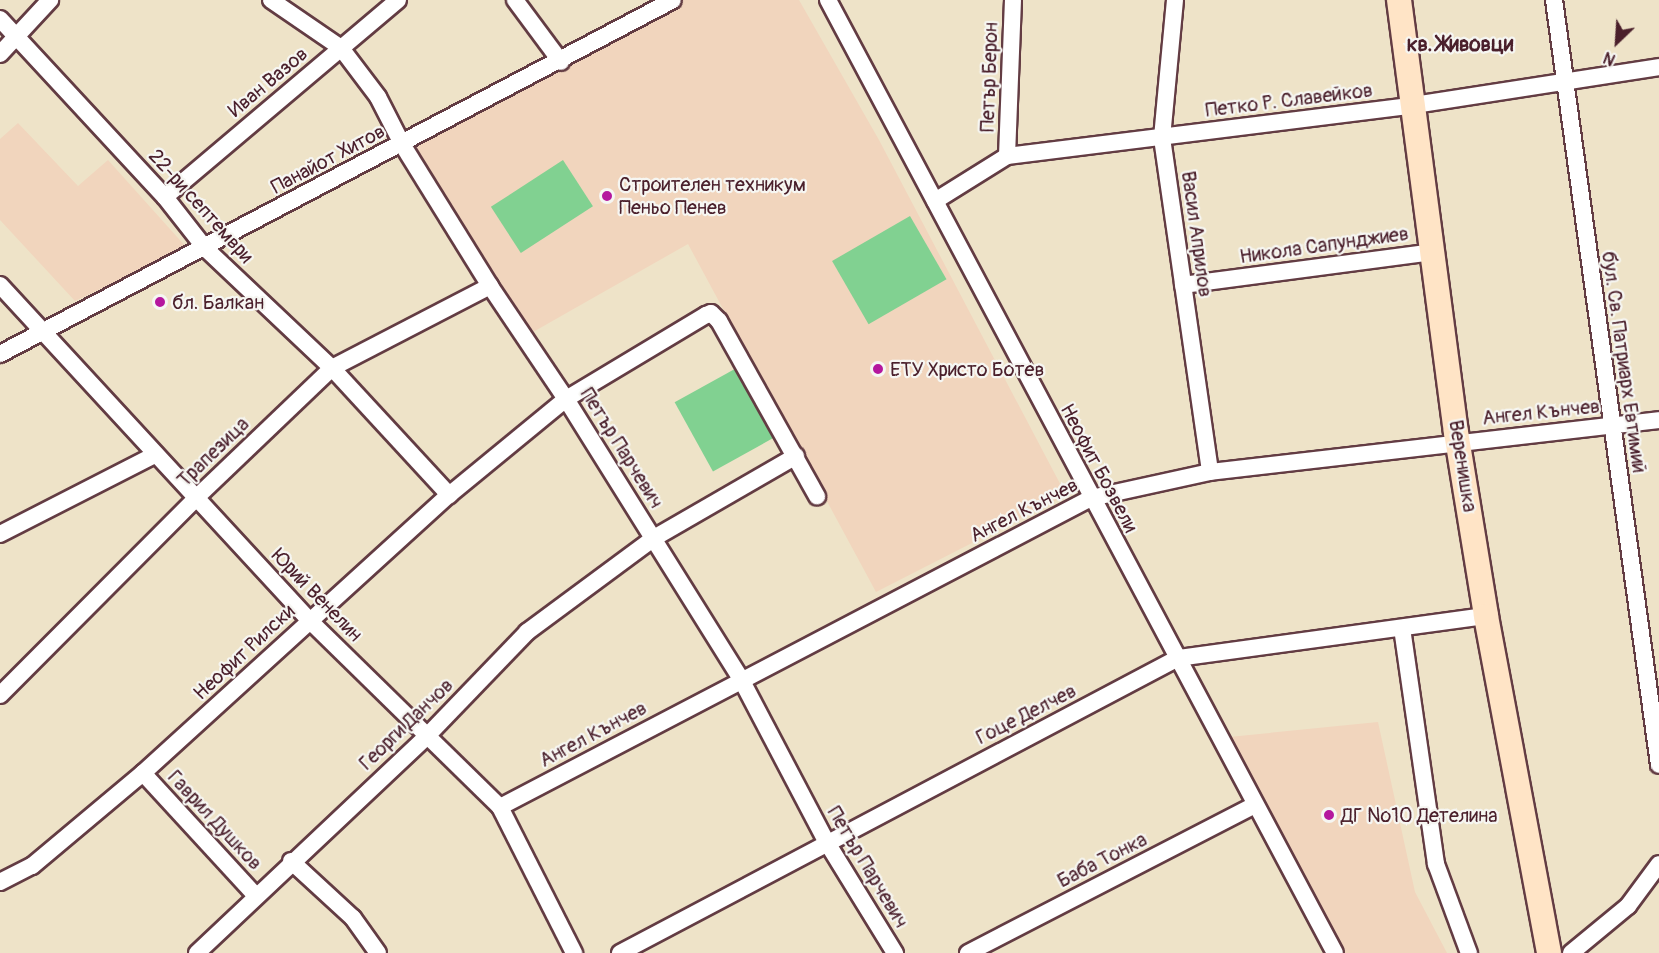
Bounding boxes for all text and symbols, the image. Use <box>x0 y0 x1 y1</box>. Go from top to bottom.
north arrow <box>1587 12 1647 72</box>
street label: Петър Берон <box>975 22 1003 132</box>
district label: кв. Живовци <box>1407 32 1513 58</box>
street label: Иван Вазов <box>223 42 313 122</box>
text: N <box>1600 47 1619 70</box>
street label: Петко Р. Славейков <box>1204 78 1374 122</box>
street label: Панайот Хитов <box>267 119 389 199</box>
street label: 22-ри септември <box>144 144 258 268</box>
street label: Васил Априлов <box>1176 169 1218 299</box>
place label: Строителен техникум Пеньо Пенев <box>619 172 806 219</box>
marker: Строителен техникум Пеньо Пенев <box>600 189 614 203</box>
street label: Никола Сапунджиев <box>1238 221 1410 269</box>
street label: бул. Св. Патриарх Евтимий <box>1597 250 1651 474</box>
place label: бл. Балкан <box>172 290 264 314</box>
marker: бл. Балкан <box>153 295 167 309</box>
place label: ЕТУ Христо Ботев <box>890 357 1044 381</box>
marker: ЕТУ Христо Ботев <box>871 362 885 376</box>
street label: Петър Парчевич <box>575 383 669 513</box>
street label: Ангел Кънчев <box>1481 394 1601 430</box>
street label: Неофит Бозвели <box>1055 400 1143 536</box>
street label: Трапезица <box>172 412 254 492</box>
street label: Веренишка <box>1444 418 1482 514</box>
street label: Ангел Кънчев <box>966 472 1082 548</box>
street label: Юрий Венелин <box>267 544 367 646</box>
street label: Неофит Рилски <box>189 599 299 705</box>
street label: Георги Данчов <box>354 673 458 775</box>
street label: Гоце Делчев <box>972 679 1080 749</box>
street label: Ангел Кънчев <box>535 696 651 772</box>
street label: Гаврил Душков <box>163 765 267 875</box>
street label: Петър Парчевич <box>822 802 914 932</box>
place label: ДГ №10 Детелина <box>1341 803 1497 827</box>
marker: ДГ №10 Детелина <box>1322 808 1336 822</box>
street label: Баба Тонка <box>1053 827 1151 893</box>

